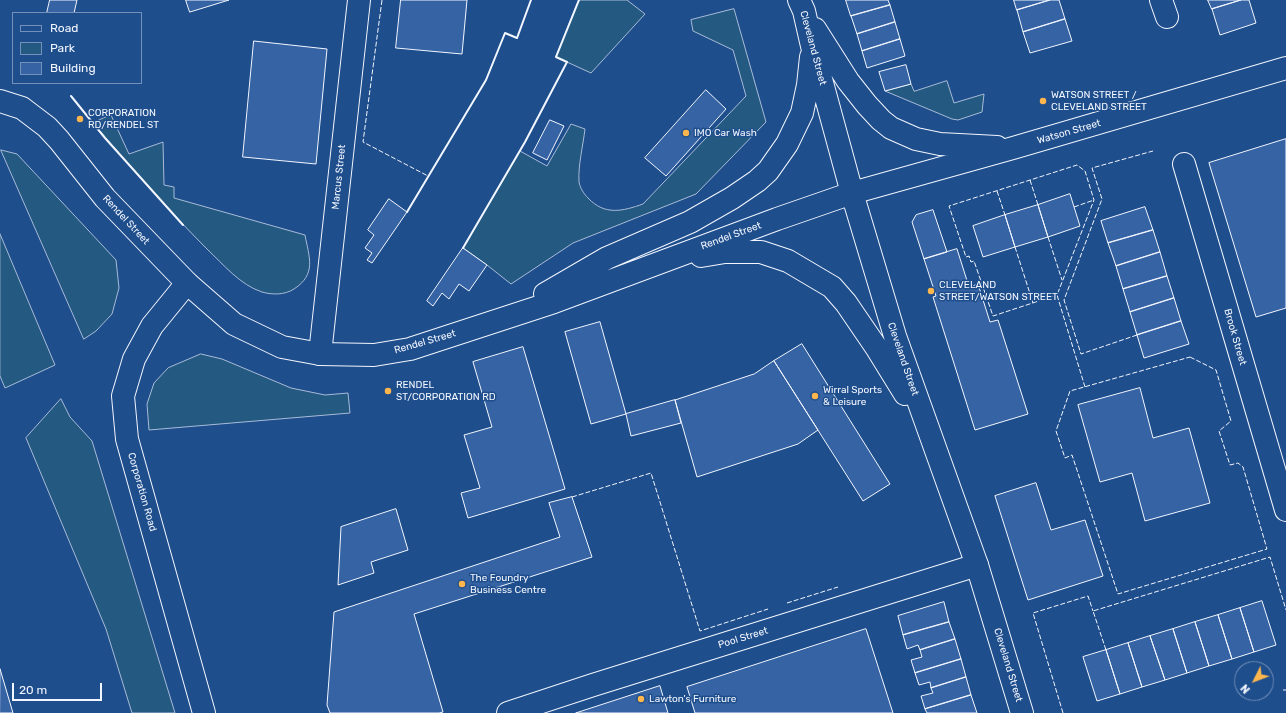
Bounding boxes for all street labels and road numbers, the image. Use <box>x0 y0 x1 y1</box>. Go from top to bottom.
street label: Cleveland Street <box>797 9 829 87</box>
street label: Watson Street <box>1036 117 1102 147</box>
street label: Marcus Street <box>330 144 348 210</box>
street label: Rendel Street <box>100 193 152 247</box>
street label: Rendel Street <box>699 220 763 252</box>
street label: Brook Street <box>1221 307 1249 367</box>
street label: Cleveland Street <box>885 321 921 397</box>
street label: Rendel Street <box>393 327 457 357</box>
street label: Corporation Road <box>125 451 159 533</box>
street label: Pool Street <box>717 625 769 651</box>
street label: Cleveland Street <box>991 627 1025 703</box>

